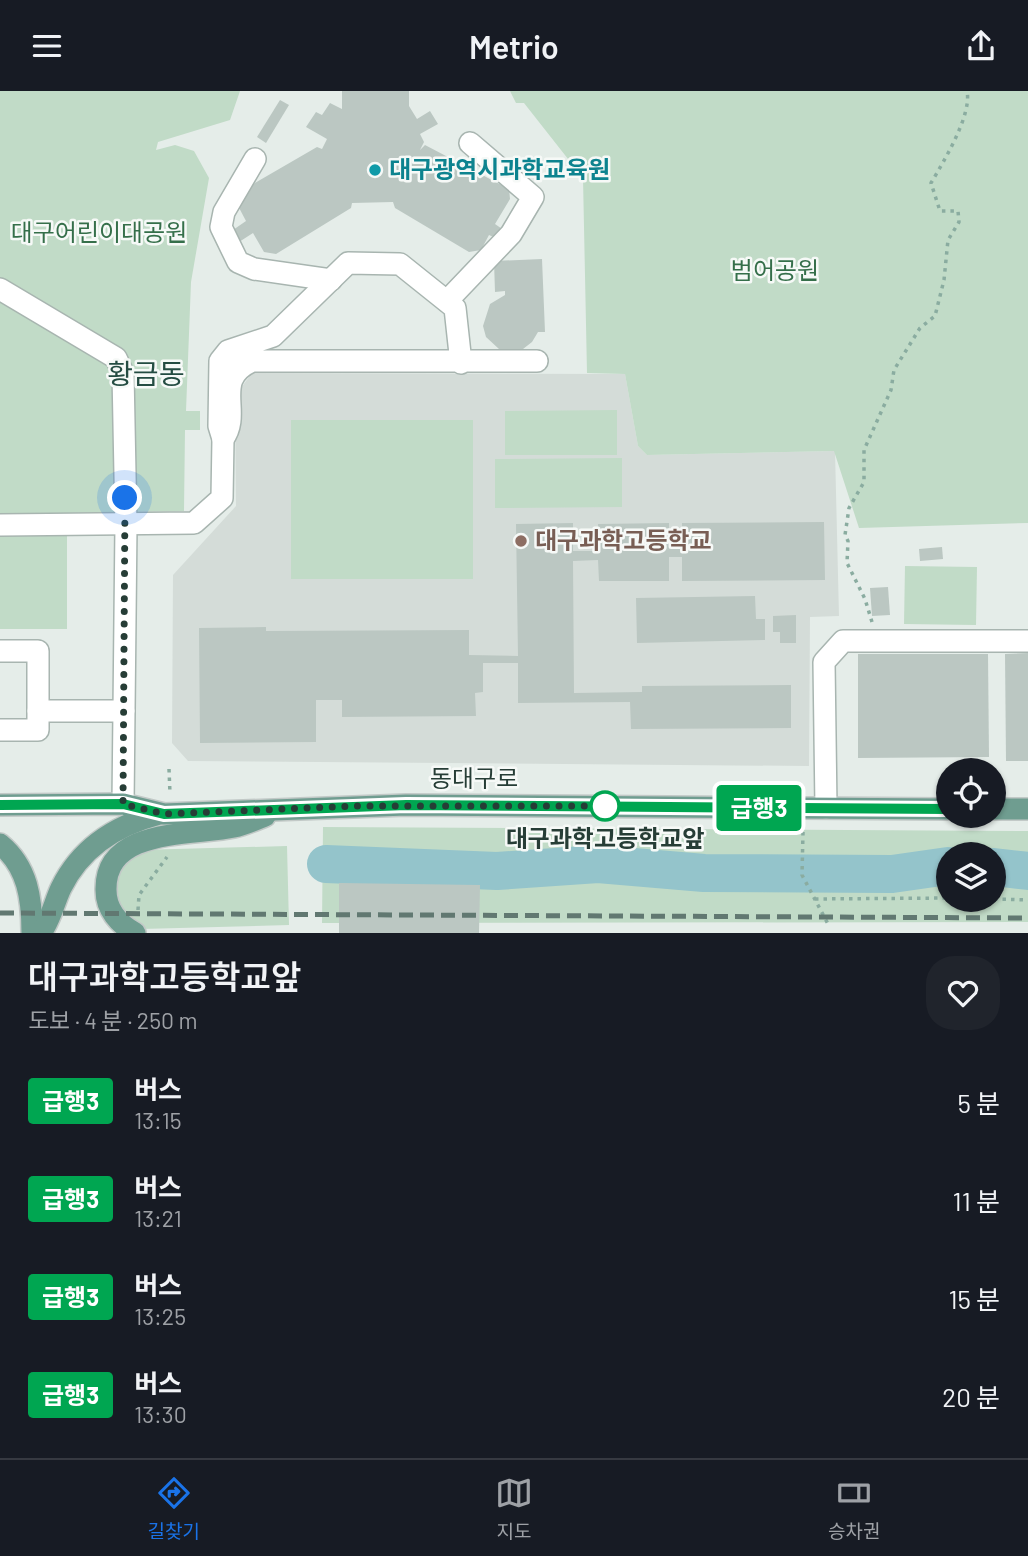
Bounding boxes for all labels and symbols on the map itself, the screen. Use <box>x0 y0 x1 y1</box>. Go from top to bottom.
place label: 대구광역시과학교육원 <box>389 154 610 183</box>
marker: 대구광역시과학교육원 <box>367 162 383 178</box>
park label: 대구어린이대공원 <box>11 217 187 246</box>
park label: 범어공원 <box>731 255 819 284</box>
district label: 황금동 <box>107 356 185 390</box>
your location <box>107 480 142 515</box>
place label: 대구과학고등학교 <box>535 525 712 554</box>
marker: 대구과학고등학교 <box>513 533 529 549</box>
street label: 동대구로 <box>430 763 518 792</box>
line badge: 급행3 <box>719 785 799 831</box>
marker: 대구과학고등학교앞 <box>590 791 620 821</box>
place label: 대구과학고등학교앞 <box>506 823 704 852</box>

